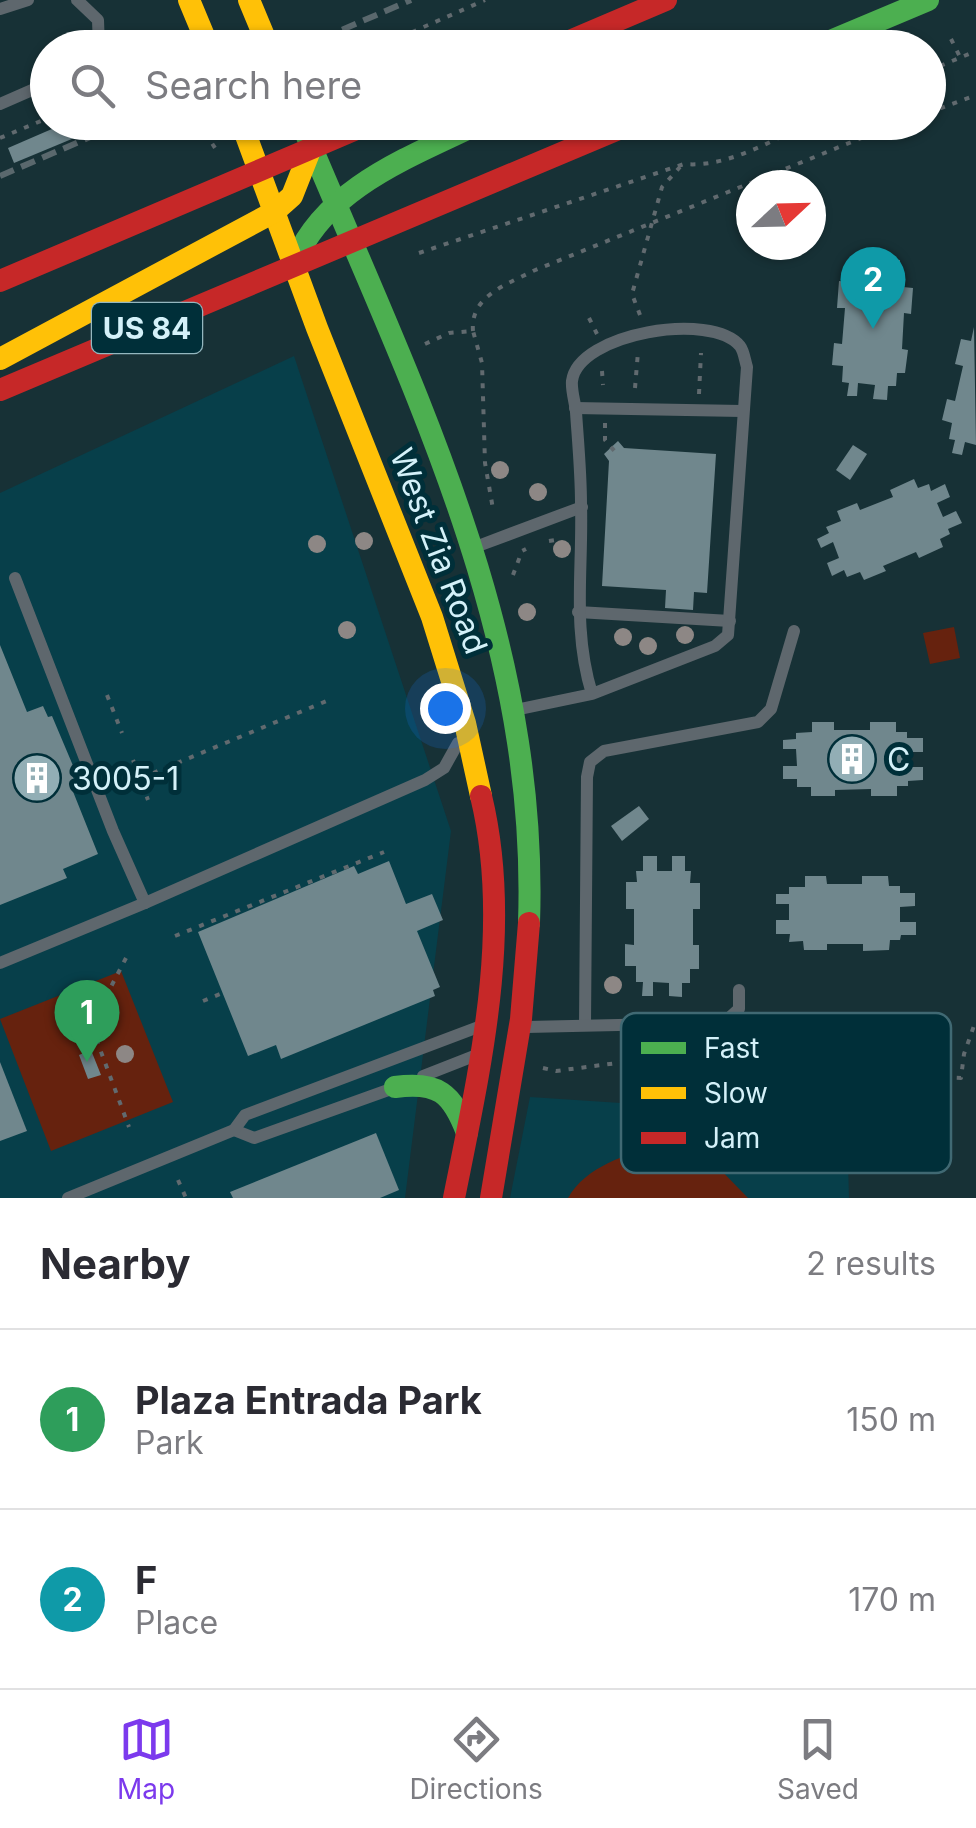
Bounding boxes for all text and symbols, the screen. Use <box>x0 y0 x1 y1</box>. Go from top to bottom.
search box <box>30 30 946 140</box>
icon: search <box>65 58 120 113</box>
text: Search here <box>145 62 362 108</box>
north arrow <box>736 170 826 260</box>
pin: 2 <box>840 246 906 329</box>
road number: US 84 <box>92 303 202 353</box>
street label: West Zia Road <box>382 443 496 659</box>
your location <box>420 683 471 734</box>
building icon: C <box>826 733 878 785</box>
place label: C <box>887 740 910 779</box>
building icon: 3005-1 <box>11 752 63 804</box>
place label: 3005-1 <box>72 759 179 798</box>
pin: 1 <box>54 980 120 1062</box>
legend <box>621 1013 951 1173</box>
text: Fast <box>704 1031 760 1065</box>
text: Slow <box>704 1076 768 1110</box>
text: Jam <box>704 1121 760 1155</box>
text: Nearby <box>40 1238 191 1289</box>
text: 2 results <box>806 1244 936 1283</box>
text: Plaza Entrada Park <box>135 1377 482 1423</box>
text: 1 <box>66 1400 79 1439</box>
text: 150 m <box>846 1400 936 1439</box>
text: Park <box>135 1423 204 1462</box>
text: F <box>135 1557 157 1603</box>
text: 2 <box>62 1580 83 1619</box>
text: 170 m <box>848 1580 936 1619</box>
text: Place <box>135 1603 218 1642</box>
tab: Map <box>117 1712 175 1806</box>
tab: Directions <box>409 1712 543 1806</box>
tab: Saved <box>777 1712 859 1806</box>

